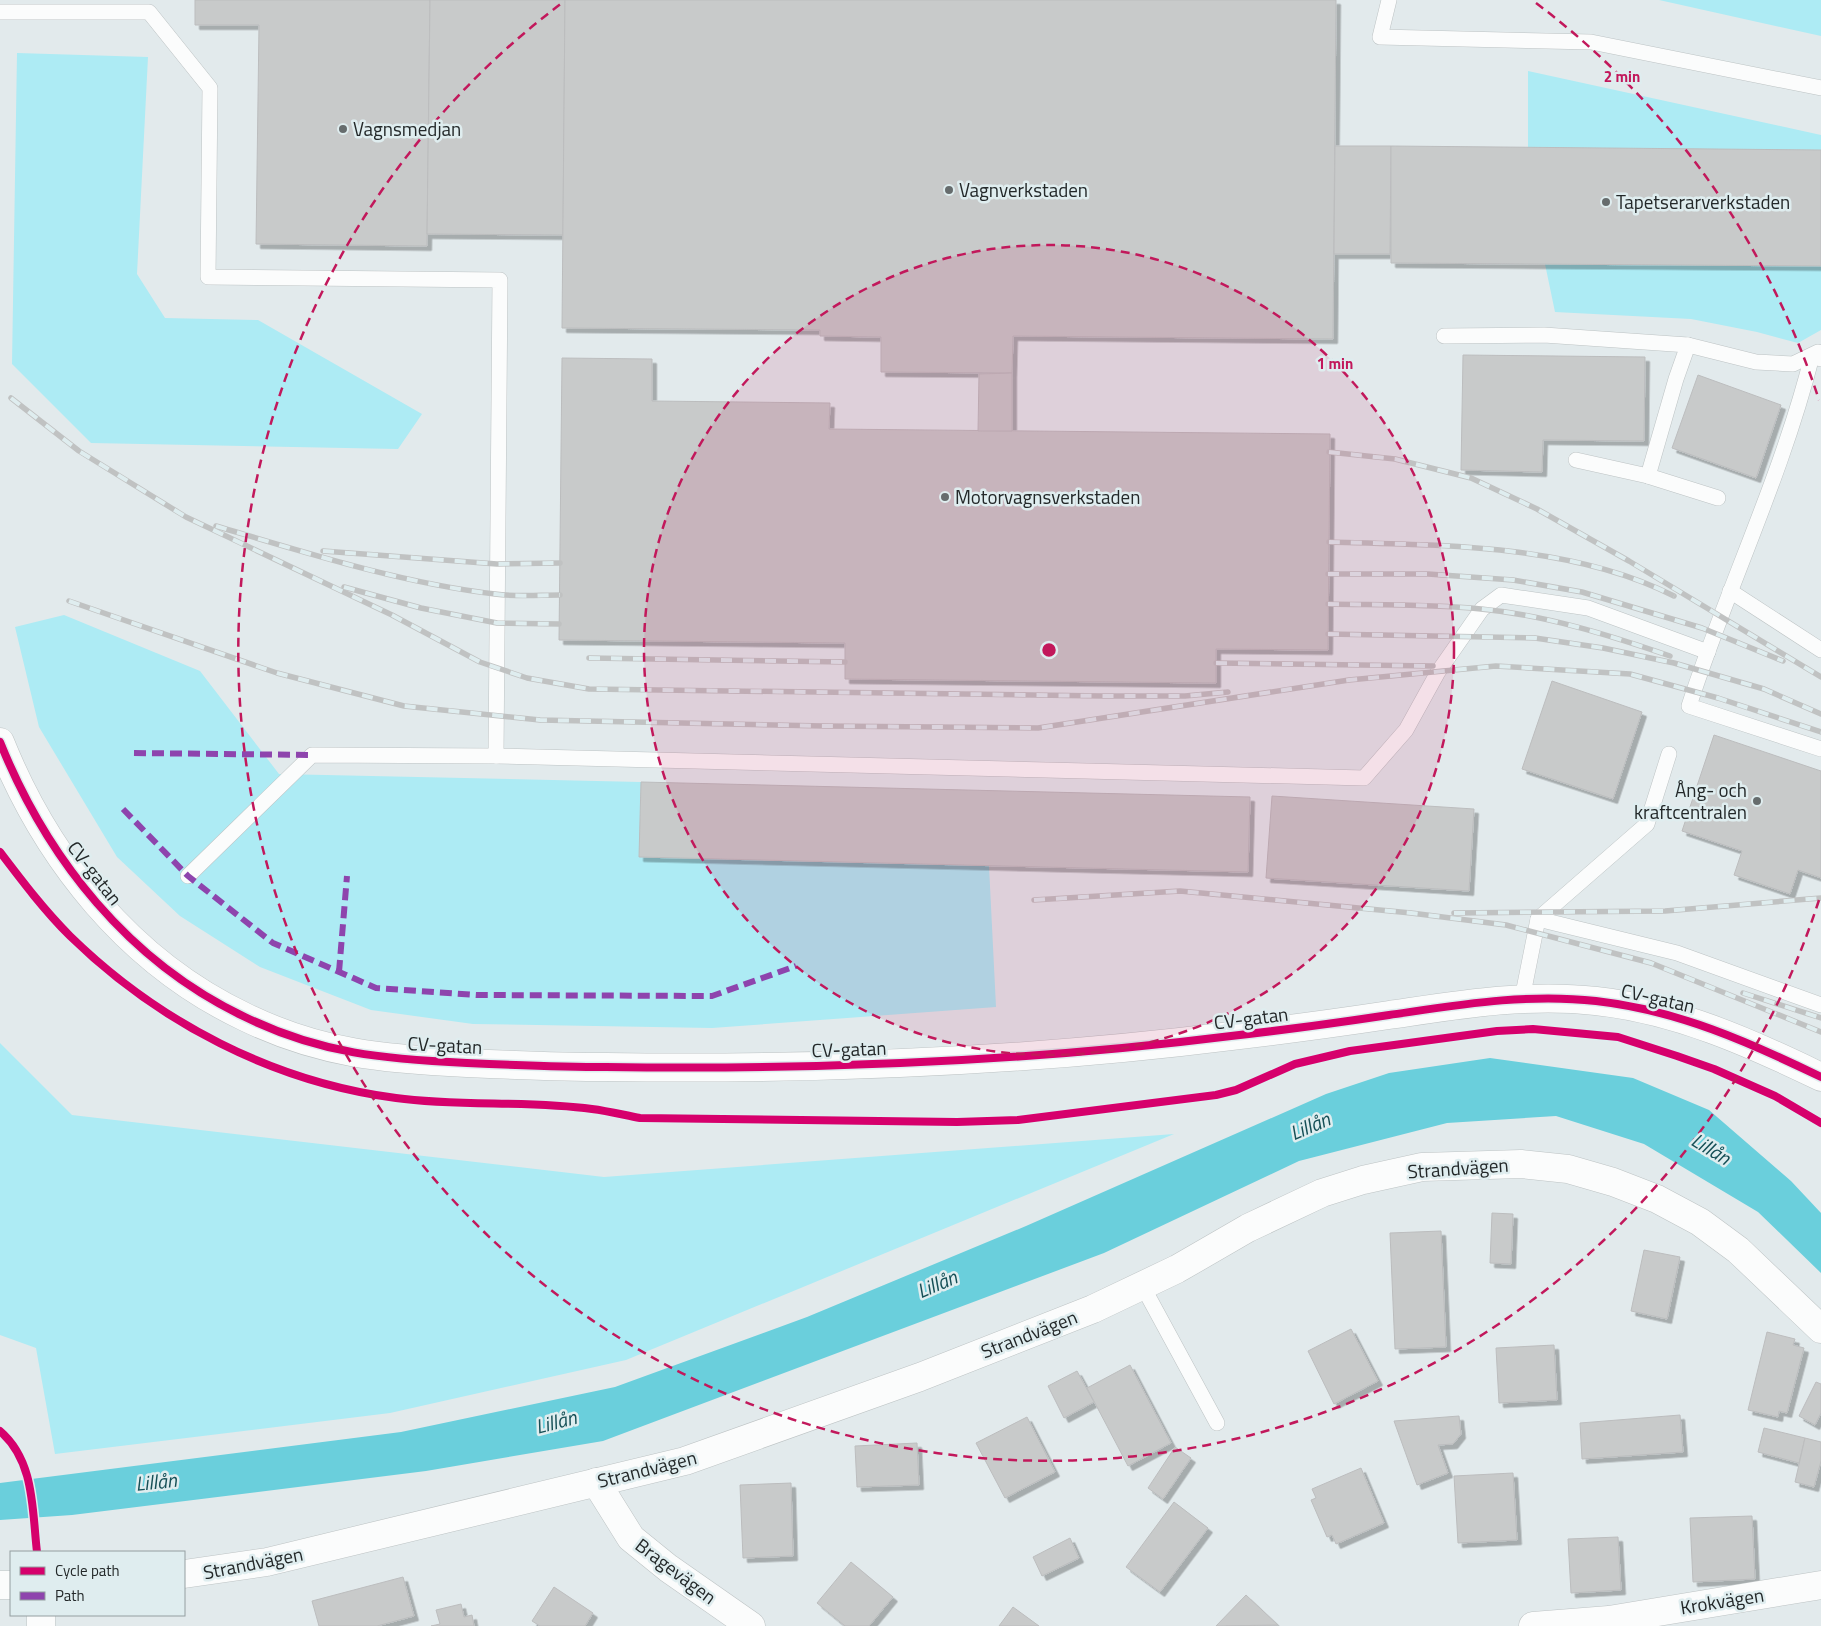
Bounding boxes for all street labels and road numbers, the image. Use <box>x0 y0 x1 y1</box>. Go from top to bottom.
street label: CV-gatan <box>61 834 130 911</box>
street label: CV-gatan <box>1618 975 1698 1020</box>
street label: CV-gatan <box>1212 999 1290 1036</box>
street label: CV-gatan <box>407 1028 483 1061</box>
street label: CV-gatan <box>811 1033 887 1064</box>
street label: Strandvägen <box>1406 1150 1509 1185</box>
street label: Strandvägen <box>976 1302 1081 1365</box>
street label: Strandvägen <box>594 1442 699 1495</box>
street label: Bragevägen <box>630 1530 723 1611</box>
street label: Strandvägen <box>200 1539 305 1586</box>
street label: Krokvägen <box>1678 1580 1766 1621</box>

